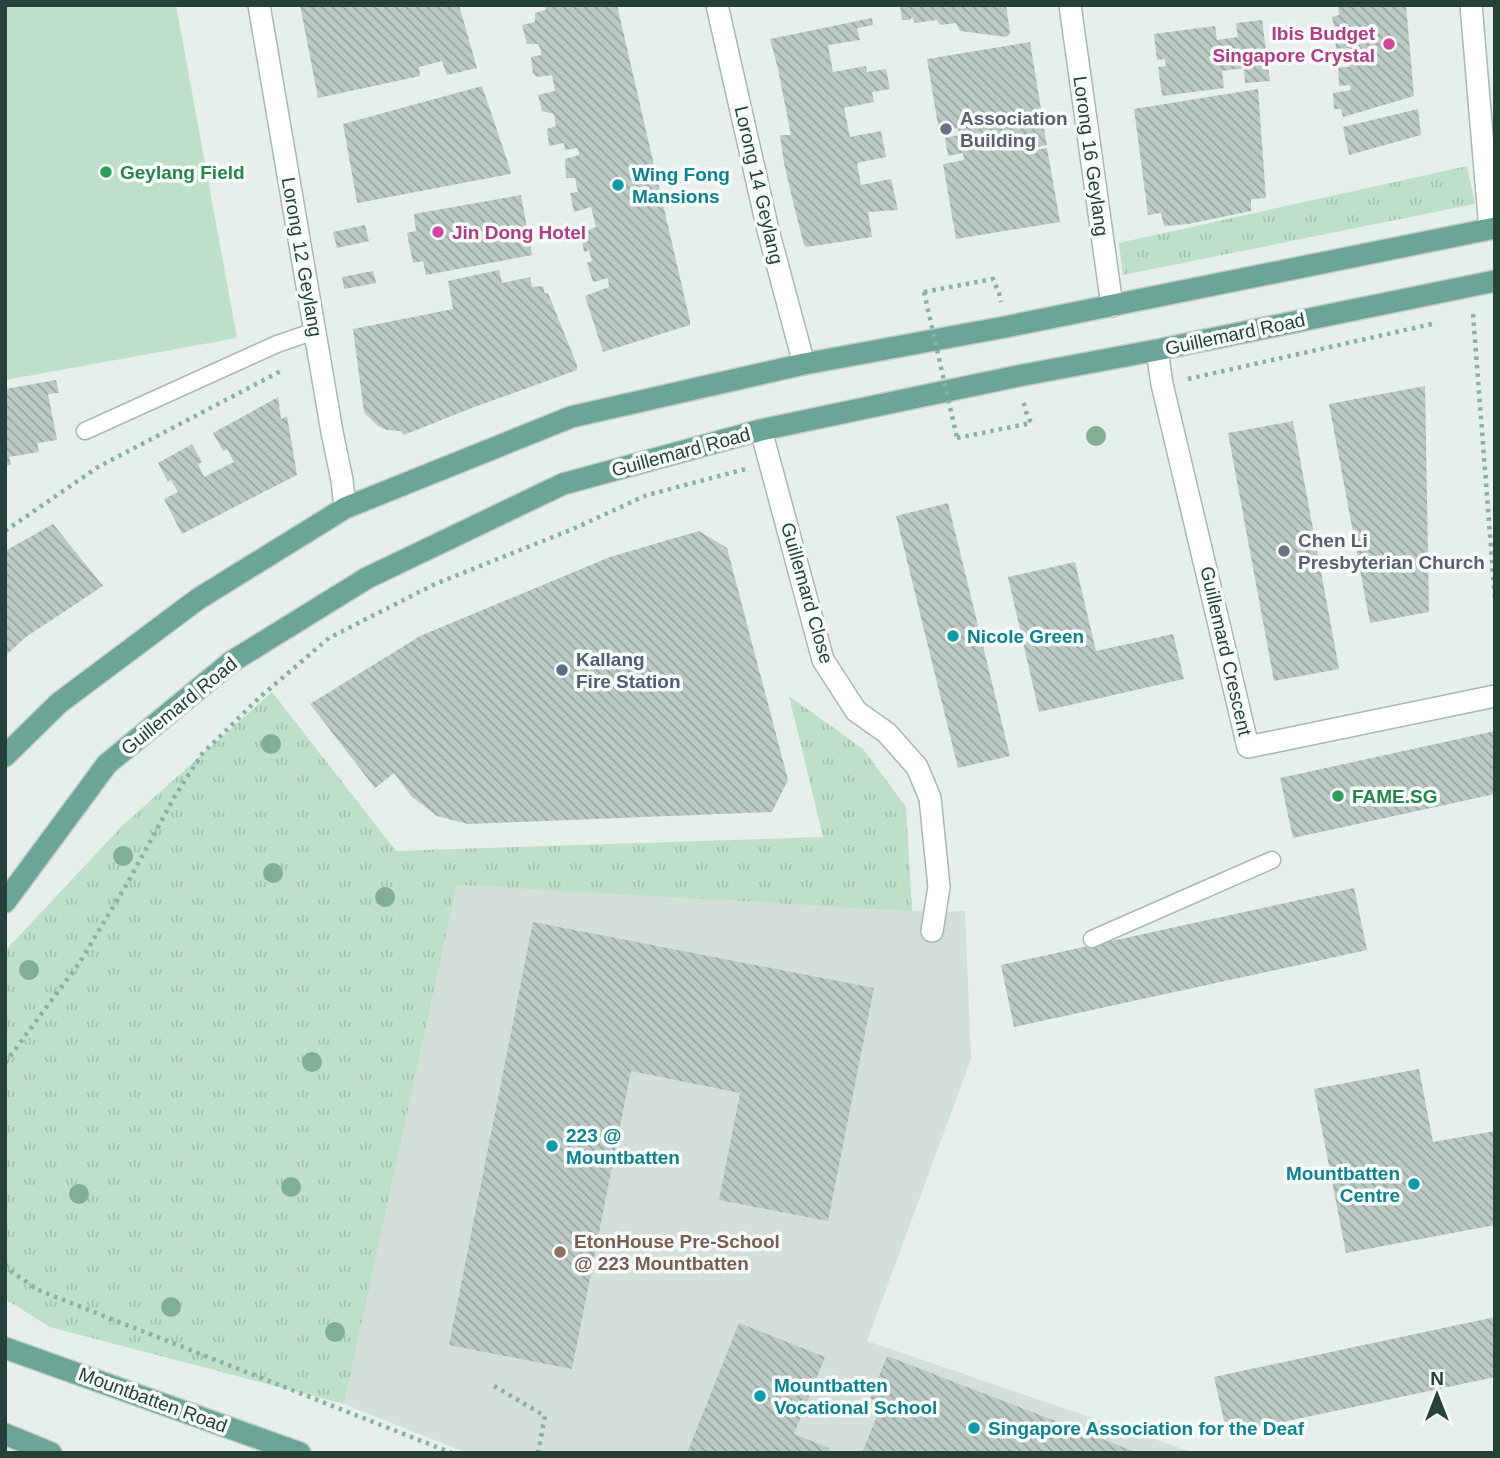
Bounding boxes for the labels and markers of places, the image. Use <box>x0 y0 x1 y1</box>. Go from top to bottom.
place label: Ibis Budget Singapore Crystal <box>1212 23 1376 66</box>
marker: Ibis Budget Singapore Crystal <box>1381 36 1397 52</box>
place label: Association Building <box>960 108 1068 151</box>
marker: Association Building <box>938 121 954 137</box>
place label: Geylang Field <box>120 162 245 183</box>
marker: Geylang Field <box>98 164 114 180</box>
place label: Wing Fong Mansions <box>632 164 730 207</box>
marker: Wing Fong Mansions <box>610 177 626 193</box>
place label: Jin Dong Hotel <box>452 222 586 243</box>
marker: Jin Dong Hotel <box>430 224 446 240</box>
place label: Chen Li Presbyterian Church <box>1298 530 1485 573</box>
marker: Chen Li Presbyterian Church <box>1276 543 1292 559</box>
place label: Nicole Green <box>967 626 1084 647</box>
marker: Nicole Green <box>945 628 961 644</box>
place label: Kallang Fire Station <box>576 649 681 692</box>
marker: Kallang Fire Station <box>554 662 570 678</box>
place label: FAME.SG <box>1352 786 1438 807</box>
marker: FAME.SG <box>1330 788 1346 804</box>
place label: 223 @ Mountbatten <box>566 1125 680 1168</box>
marker: 223 @ Mountbatten <box>544 1138 560 1154</box>
place label: Mountbatten Centre <box>1286 1163 1400 1206</box>
marker: Mountbatten Centre <box>1406 1176 1422 1192</box>
place label: EtonHouse Pre-School @ 223 Mountbatten <box>574 1231 780 1274</box>
marker: EtonHouse Pre-School @ 223 Mountbatten <box>552 1244 568 1260</box>
place label: Mountbatten Vocational School <box>774 1375 937 1418</box>
marker: Mountbatten Vocational School <box>752 1388 768 1404</box>
place label: Singapore Association for the Deaf <box>988 1418 1305 1439</box>
marker: Singapore Association for the Deaf <box>966 1420 982 1436</box>

